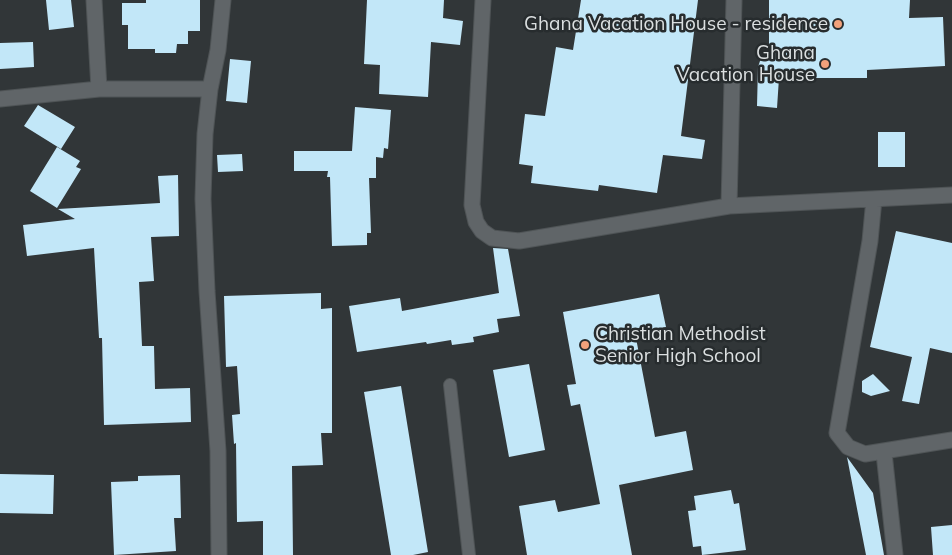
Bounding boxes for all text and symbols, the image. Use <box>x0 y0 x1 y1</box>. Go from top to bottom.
place label: Ghana Vacation House - residence <box>524 13 828 35</box>
marker: Ghana Vacation House - residence <box>832 18 844 30</box>
place label: Ghana Vacation House <box>676 42 815 86</box>
marker: Ghana Vacation House <box>819 58 831 70</box>
place label: Christian Methodist Senior High School <box>595 323 766 367</box>
marker: Christian Methodist Senior High School <box>579 339 591 351</box>

